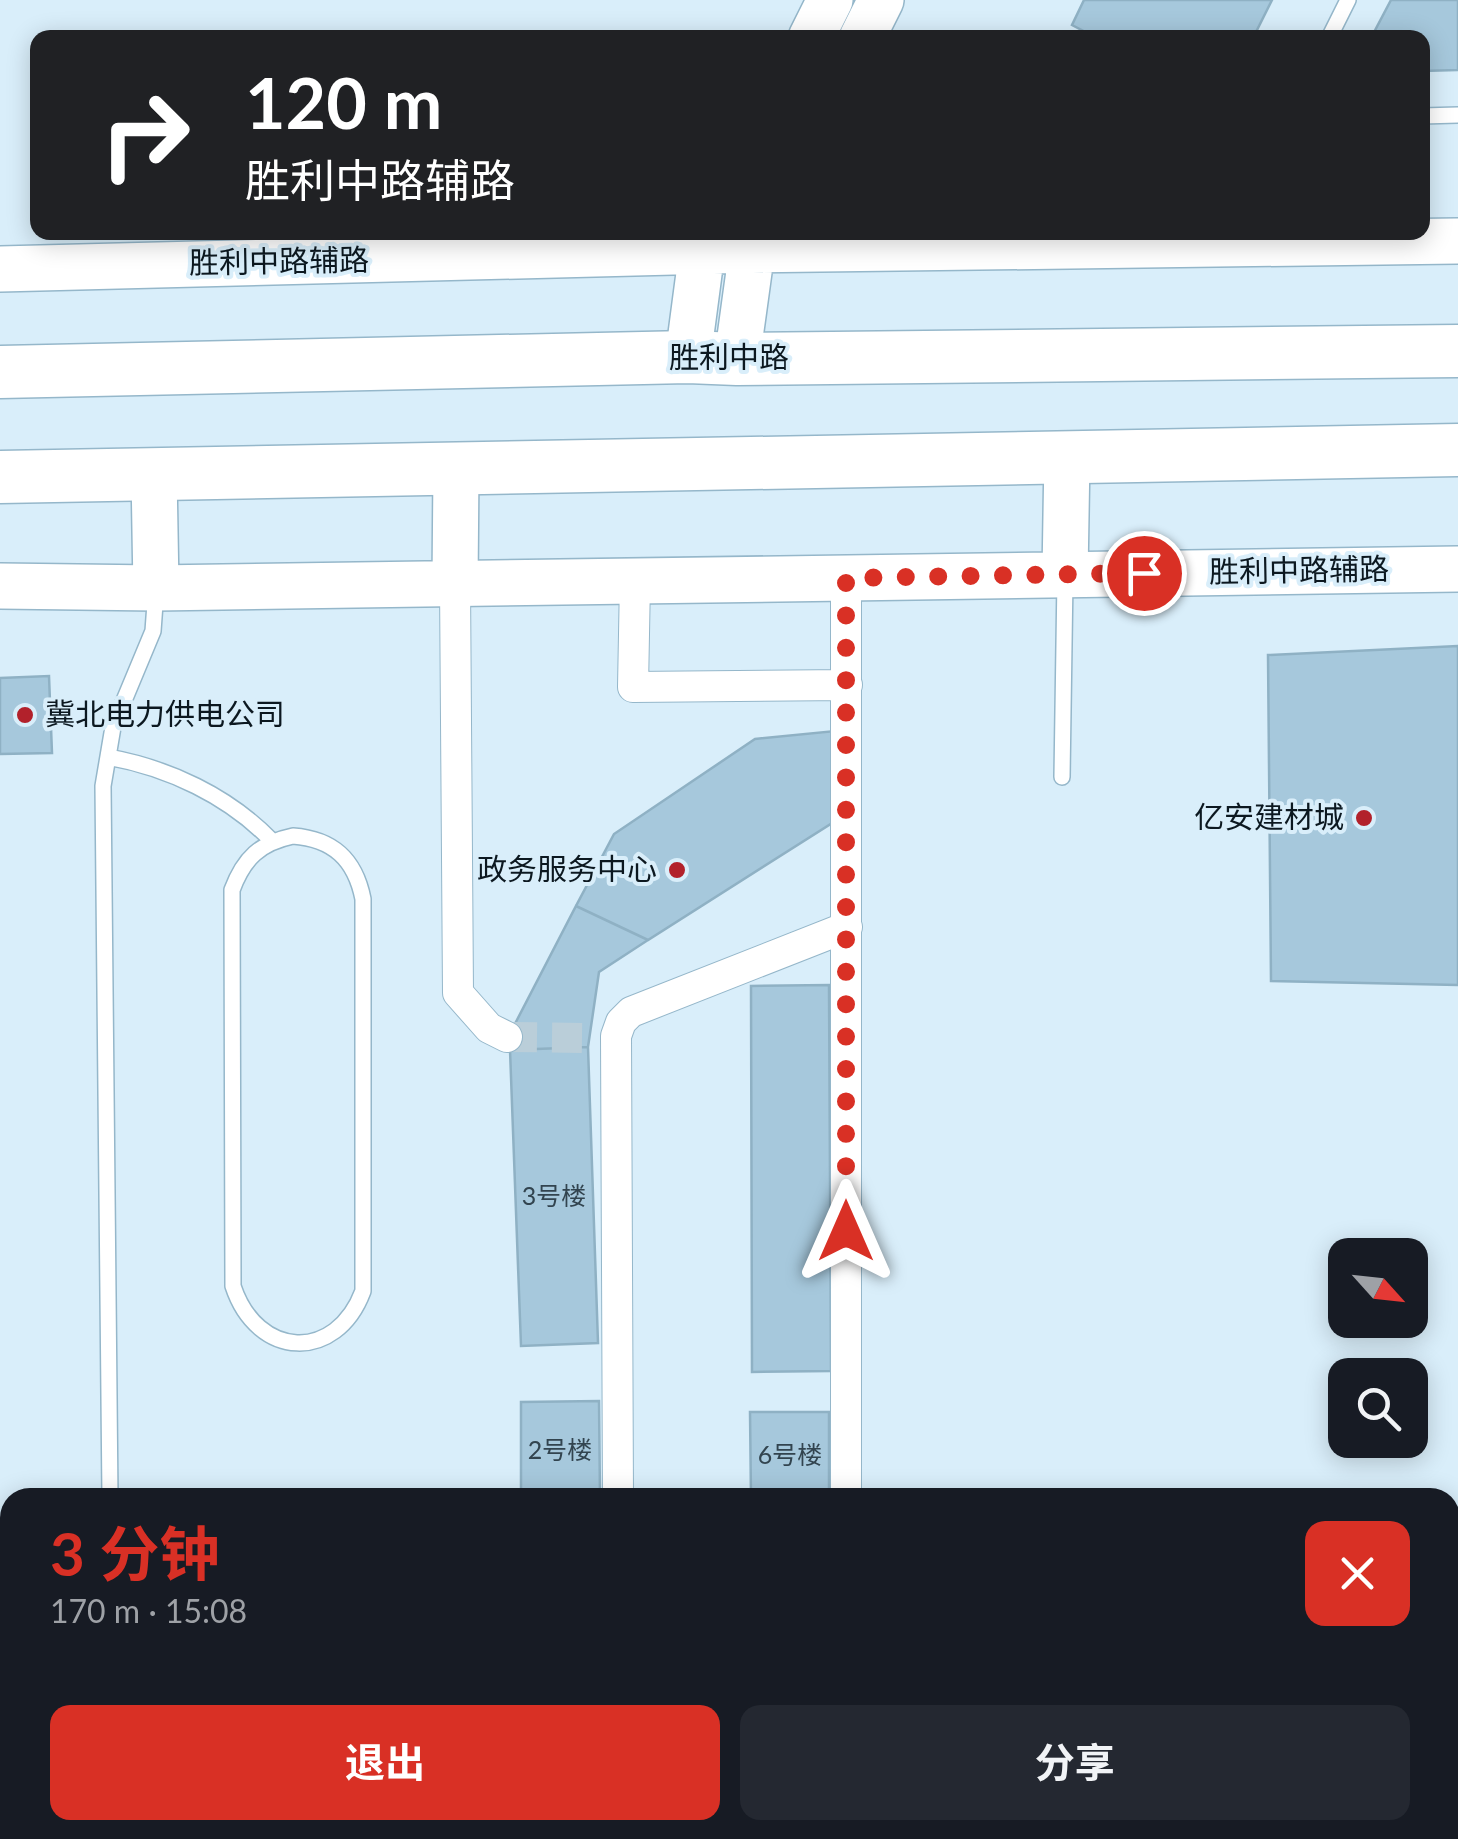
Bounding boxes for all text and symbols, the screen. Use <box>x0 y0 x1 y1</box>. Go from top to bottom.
text: 120 m <box>245 60 442 144</box>
icon: right <box>80 70 210 200</box>
text: 胜利中路辅路 <box>245 153 515 207</box>
street label: 胜利中路辅路 <box>189 240 369 280</box>
street label: 胜利中路 <box>669 338 789 374</box>
pin <box>1102 531 1187 616</box>
icon: arrive <box>1117 546 1172 601</box>
street label: 胜利中路辅路 <box>1209 549 1389 589</box>
place label: 冀北电力供电公司 <box>45 695 285 731</box>
marker: 冀北电力供电公司 <box>14 704 36 726</box>
place label: 亿安建材城 <box>1194 798 1344 834</box>
marker: 亿安建材城 <box>1353 807 1375 829</box>
place label: 政务服务中心 <box>477 850 657 886</box>
marker: 政务服务中心 <box>666 859 688 881</box>
position arrow <box>794 1179 898 1283</box>
house number: 3号楼 <box>522 1180 586 1210</box>
north arrow <box>1328 1238 1428 1338</box>
map controls <box>1328 1238 1428 1458</box>
button: search <box>1328 1358 1428 1458</box>
house number: 2号楼 <box>528 1434 592 1464</box>
house number: 6号楼 <box>758 1439 822 1469</box>
text: 3 分钟 <box>50 1517 219 1589</box>
button: close <box>1305 1521 1410 1626</box>
text: 170 m · 15:08 <box>50 1591 247 1630</box>
button: 退出 <box>50 1705 720 1820</box>
button: 分享 <box>740 1705 1410 1820</box>

